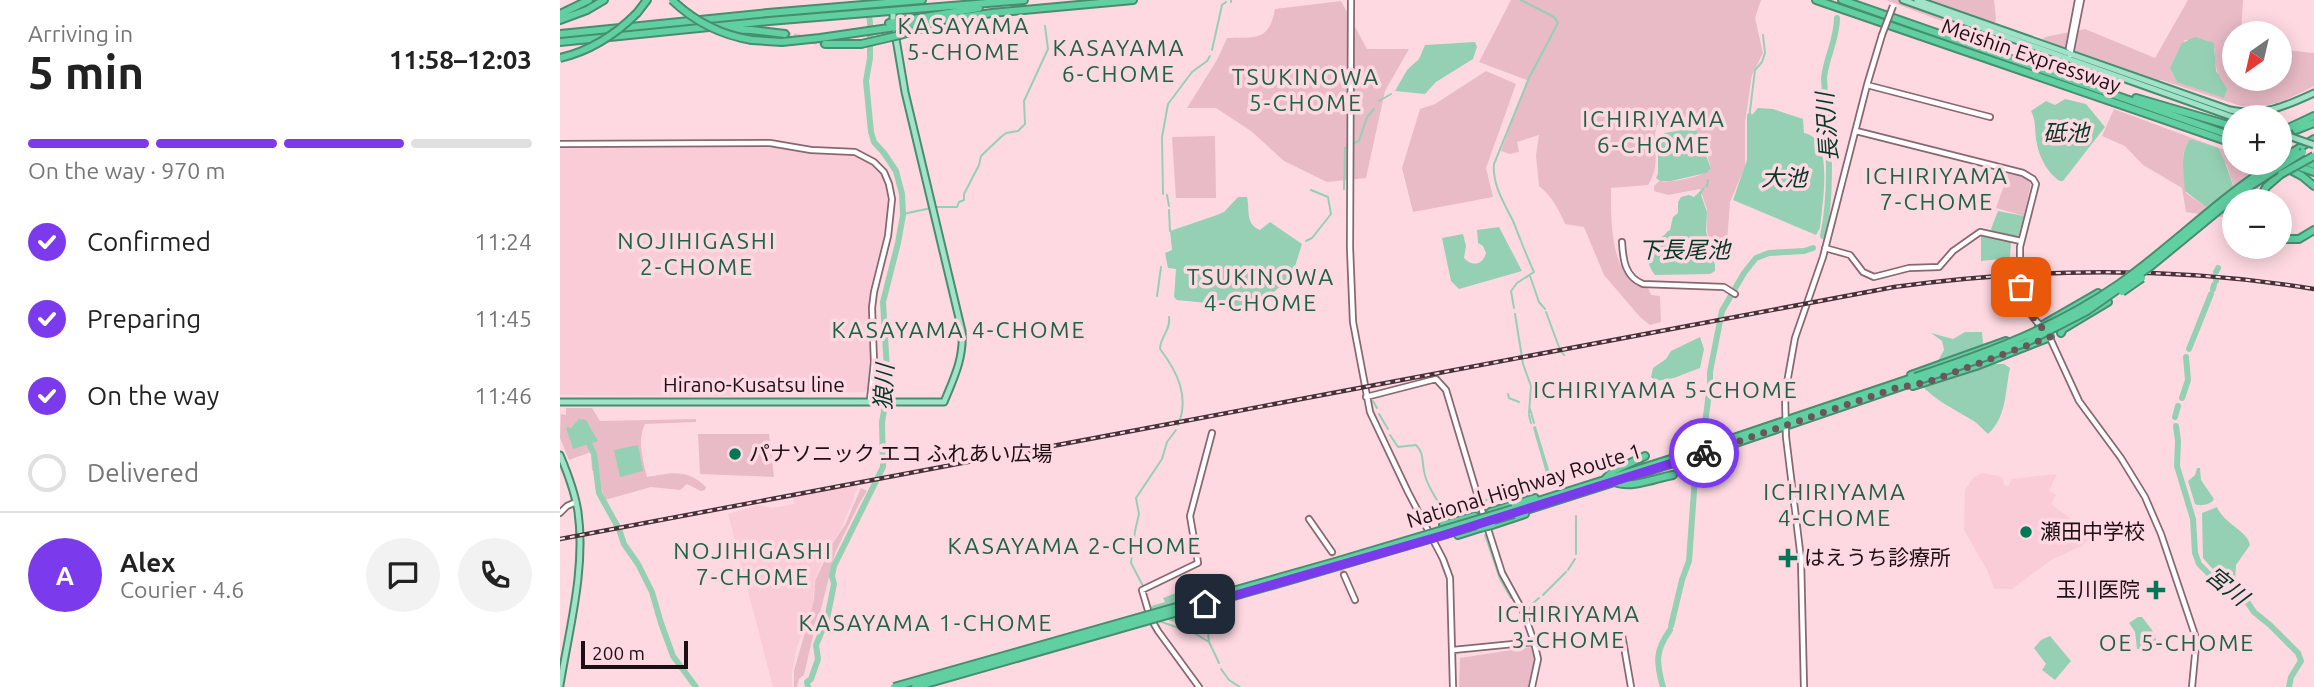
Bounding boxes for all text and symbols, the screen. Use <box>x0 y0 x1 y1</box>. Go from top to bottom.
district label: KASAYAMA 5-CHOME <box>897 13 1031 64</box>
street label: Meishin Expressway <box>1939 13 2124 97</box>
text: Arriving in <box>28 21 133 46</box>
north arrow <box>2222 21 2292 91</box>
map controls <box>2222 21 2292 259</box>
district label: KASAYAMA 6-CHOME <box>1052 35 1186 86</box>
text: 11:58–12:03 <box>389 45 532 74</box>
text: 5 min <box>28 46 144 98</box>
district label: TSUKINOWA 5-CHOME <box>1232 64 1380 115</box>
water label: 長沢川 <box>1811 89 1841 162</box>
button: + <box>2222 105 2292 175</box>
district label: ICHIRIYAMA 6-CHOME <box>1582 106 1726 157</box>
water label: 砥池 <box>2043 120 2091 145</box>
text: On the way · 970 m <box>28 158 225 183</box>
district label: ICHIRIYAMA 7-CHOME <box>1865 163 2009 214</box>
water label: 大池 <box>1761 165 1809 190</box>
button: − <box>2222 189 2292 259</box>
icon: check <box>28 223 66 261</box>
text: Confirmed <box>87 227 211 256</box>
district label: NOJIHIGASHI 2-CHOME <box>617 228 777 279</box>
text: 11:24 <box>474 229 532 254</box>
water label: 下長尾池 <box>1638 237 1732 262</box>
pin <box>1991 257 2051 317</box>
district label: TSUKINOWA 4-CHOME <box>1187 264 1335 315</box>
icon: bag <box>2002 268 2040 306</box>
icon: check <box>28 300 66 338</box>
text: Preparing <box>87 304 201 333</box>
text: 11:45 <box>474 306 532 331</box>
district label: KASAYAMA 4-CHOME <box>832 317 1086 342</box>
water label: 狼川 <box>870 360 897 411</box>
street label: Hirano-Kusatsu line <box>663 372 845 396</box>
icon: check <box>28 377 66 415</box>
district label: ICHIRIYAMA 5-CHOME <box>1533 377 1799 402</box>
text: On the way <box>87 381 219 410</box>
text: 11:46 <box>474 383 532 408</box>
courier <box>1669 418 1739 488</box>
icon: bike <box>1685 434 1723 472</box>
street label: National Highway Route 1 <box>1404 438 1644 532</box>
place label: パナソニック エコ ふれあい広場 <box>749 441 1053 465</box>
marker: パナソニック エコ ふれあい広場 <box>727 446 743 462</box>
text: Delivered <box>87 458 199 487</box>
district label: ICHIRIYAMA 4-CHOME <box>1763 479 1907 530</box>
place label: 瀬田中学校 <box>2040 519 2145 543</box>
marker: 瀬田中学校 <box>2018 524 2034 540</box>
district label: KASAYAMA 2-CHOME <box>948 533 1202 558</box>
button: chat <box>366 538 440 612</box>
button: phone <box>458 538 532 612</box>
district label: NOJIHIGASHI 7-CHOME <box>673 538 833 589</box>
place label: はえうち診療所 <box>1804 545 1951 569</box>
text: Alex <box>120 548 175 577</box>
marker: はえうち診療所 <box>1778 548 1798 568</box>
text: A <box>56 561 74 590</box>
water label: 宮川 <box>2202 561 2255 612</box>
pin <box>1175 574 1235 634</box>
text: Courier · 4.6 <box>120 577 244 602</box>
place label: 玉川医院 <box>2056 577 2140 601</box>
marker: 玉川医院 <box>2146 580 2166 600</box>
icon: home <box>1186 585 1224 623</box>
district label: ICHIRIYAMA 3-CHOME <box>1497 601 1641 652</box>
district label: KASAYAMA 1-CHOME <box>799 610 1053 635</box>
district label: OE 5-CHOME <box>2099 630 2255 655</box>
scale bar <box>581 638 688 670</box>
text: 200 m <box>592 642 645 664</box>

